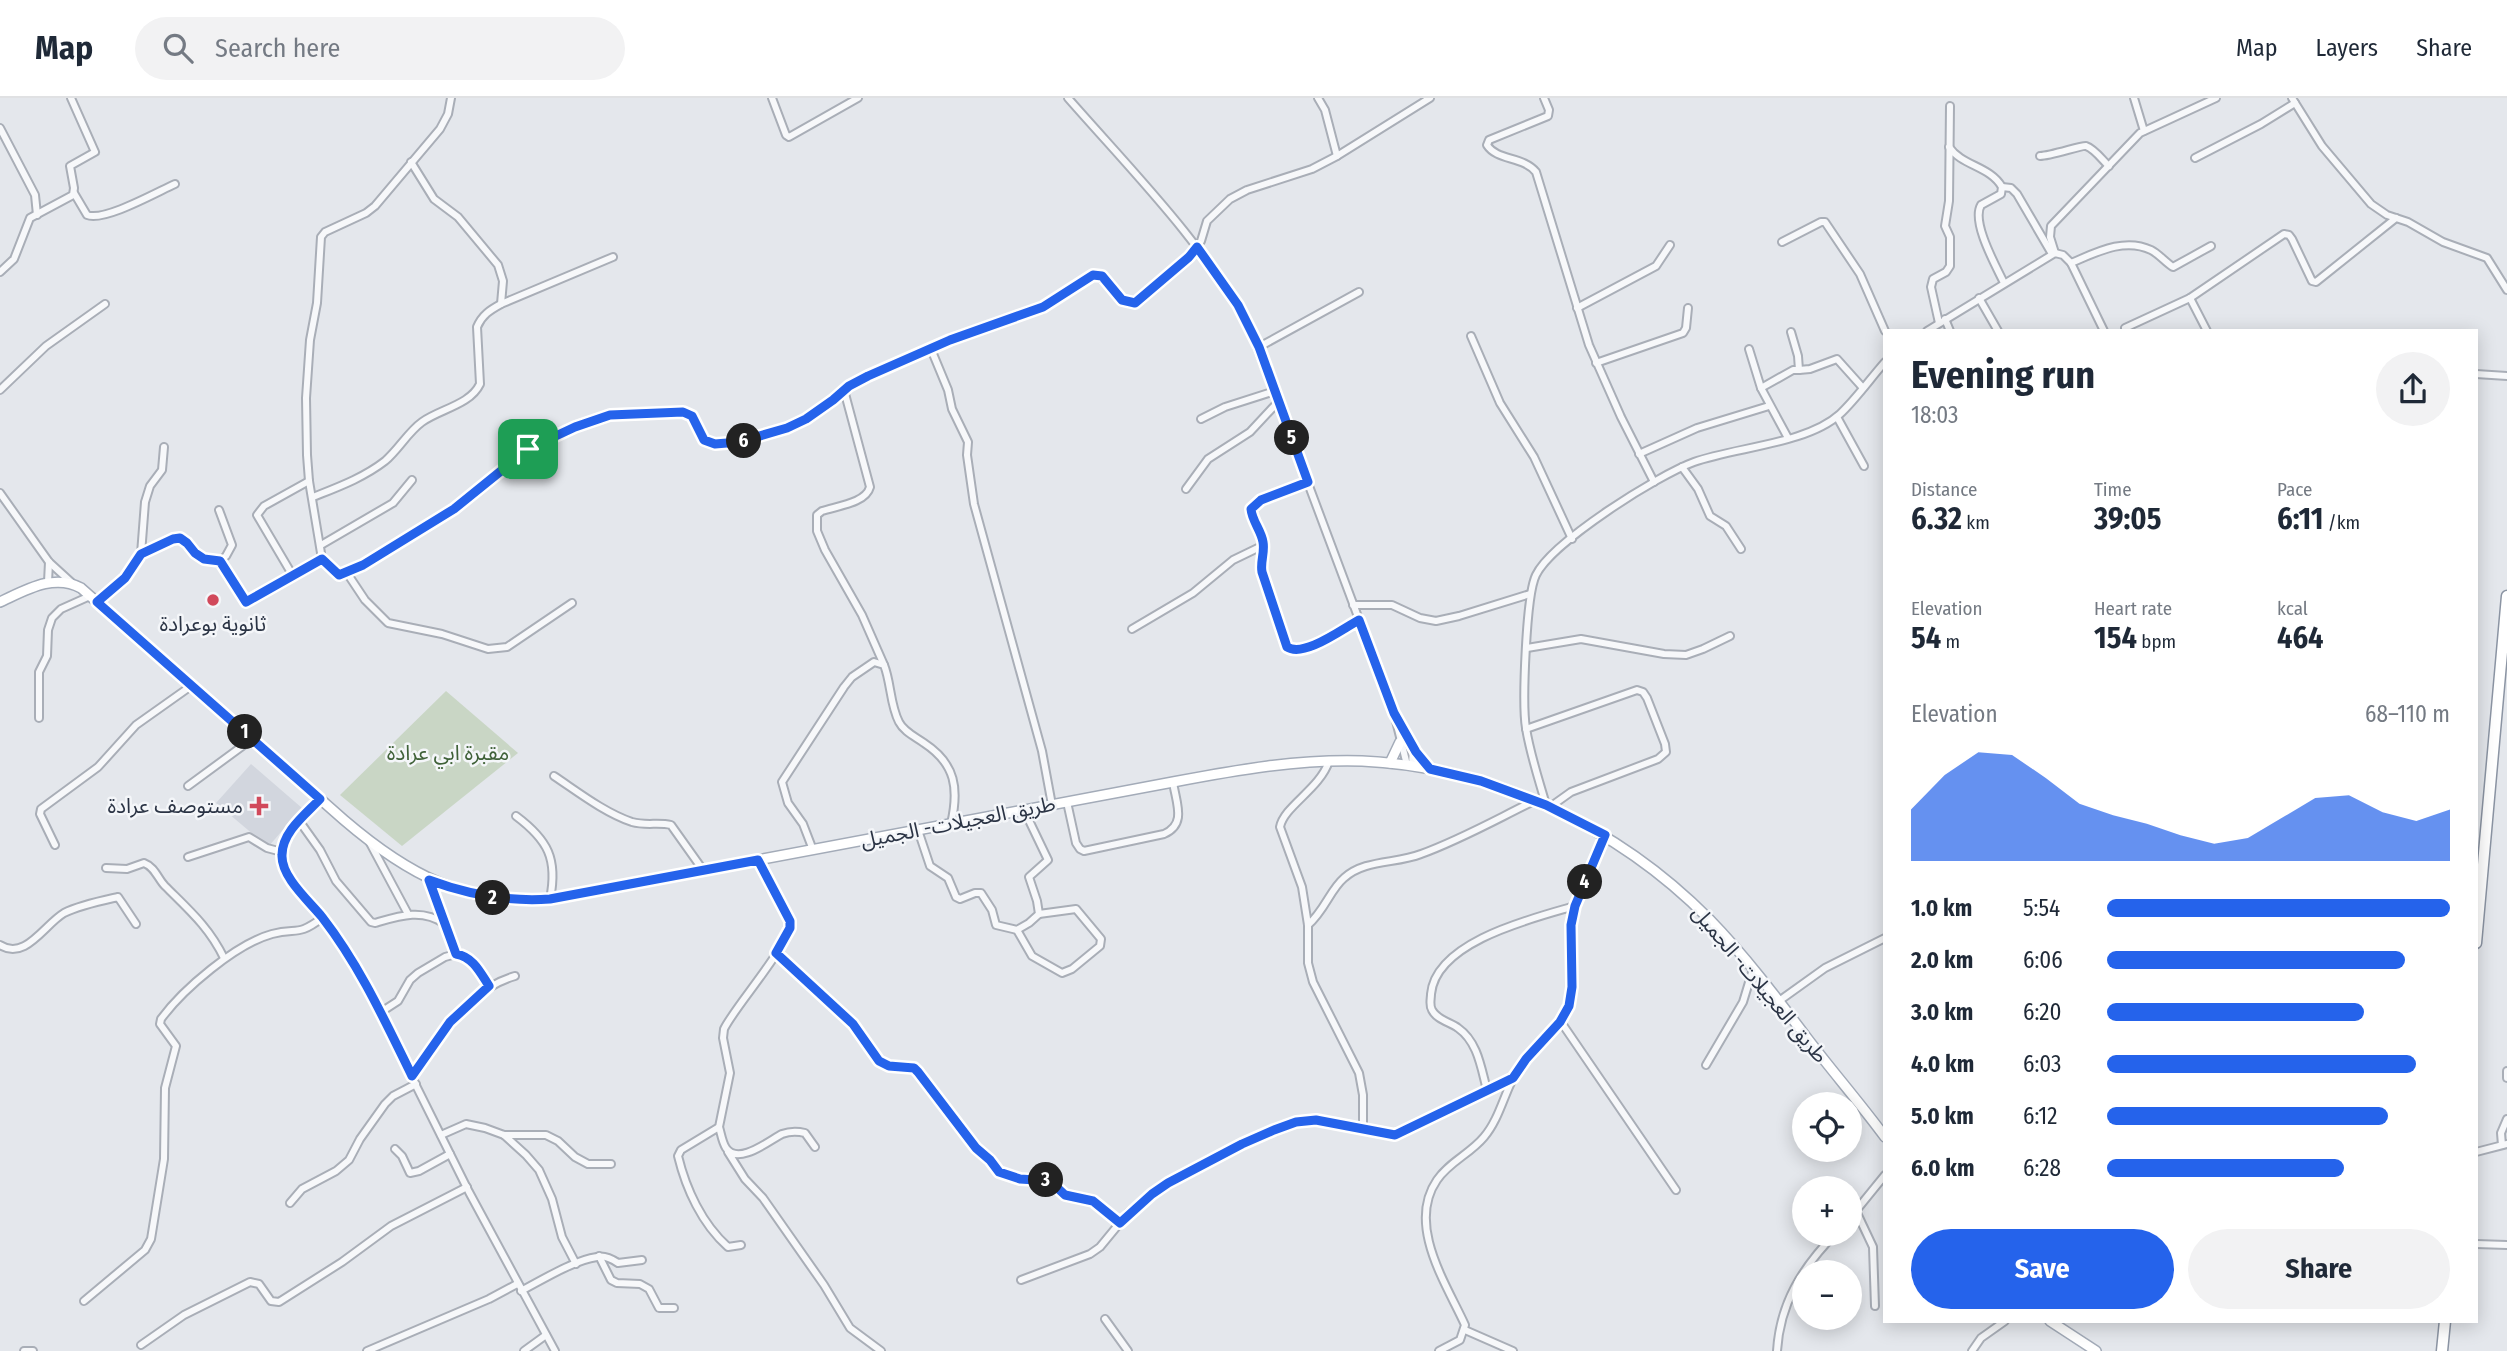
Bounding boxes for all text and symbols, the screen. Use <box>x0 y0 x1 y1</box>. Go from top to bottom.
search box <box>135 17 625 80</box>
text: Map <box>35 28 93 68</box>
icon: search <box>159 29 197 67</box>
text: Search here <box>215 33 340 64</box>
text: Map <box>2236 34 2278 62</box>
text: Layers <box>2316 34 2378 62</box>
text: Share <box>2416 34 2472 62</box>
text: Evening run <box>1911 352 2095 398</box>
button: share <box>2376 352 2450 426</box>
text: 18:03 <box>1911 401 1958 429</box>
pin <box>498 419 558 479</box>
pin: 5 <box>1274 420 1310 456</box>
pin: 6 <box>726 424 762 458</box>
text: 5 <box>1287 426 1296 449</box>
text: 6 <box>739 429 748 452</box>
icon: arrive <box>509 430 547 468</box>
text: Distance <box>1911 478 1978 501</box>
text: Time <box>2094 478 2132 501</box>
text: Pace <box>2277 478 2312 501</box>
text: 6.32 <box>1911 501 1962 537</box>
text: 39:05 <box>2094 501 2161 537</box>
text: 6:11 <box>2277 501 2323 537</box>
text: km <box>1962 511 1990 534</box>
text: /km <box>2323 511 2360 534</box>
marker: ثانوية بوعرادة <box>205 592 221 608</box>
text: Elevation <box>1911 597 1983 620</box>
text: Heart rate <box>2094 597 2172 620</box>
text: kcal <box>2277 597 2308 620</box>
place label: ثانوية بوعرادة <box>160 611 266 637</box>
text: 54 <box>1911 620 1941 656</box>
text: 154 <box>2094 620 2137 656</box>
text: 464 <box>2277 620 2324 656</box>
text: m <box>1941 630 1960 653</box>
text: bpm <box>2137 630 2176 653</box>
text: Elevation <box>1911 700 1998 728</box>
text: 68–110 m <box>2365 700 2450 728</box>
pin: 1 <box>228 714 262 750</box>
text: 1 <box>240 720 249 743</box>
park label: مقبرة ابي عرادة <box>387 740 509 769</box>
street label: طريق العجيلات- الجميل <box>858 790 1058 854</box>
place label: مستوصف عرادة <box>108 793 243 819</box>
marker: مستوصف عرادة <box>249 796 269 816</box>
pin: 4 <box>1568 864 1602 900</box>
text: 4 <box>1580 870 1589 893</box>
pin: 2 <box>476 880 510 916</box>
text: 2 <box>488 886 497 909</box>
text: 1.0 km <box>1911 894 1972 922</box>
text: 5:54 <box>2023 894 2060 922</box>
street label: طريق العجيلات- الجميل <box>1686 900 1834 1068</box>
text: 2.0 km <box>1911 946 1973 974</box>
text: 6:06 <box>2023 946 2063 974</box>
text: 3.0 km <box>1911 998 1973 1026</box>
text: 6:20 <box>2023 998 2061 1026</box>
text: 4.0 km <box>1911 1050 1974 1078</box>
text: 6:03 <box>2023 1050 2061 1078</box>
map controls <box>1792 1092 1862 1330</box>
button: locate <box>1792 1092 1862 1162</box>
text: 5.0 km <box>1911 1102 1974 1130</box>
text: 6:12 <box>2023 1102 2057 1130</box>
text: 6.0 km <box>1911 1154 1975 1182</box>
text: 6:28 <box>2023 1154 2061 1182</box>
pin: 3 <box>1028 1162 1064 1198</box>
text: 3 <box>1041 1168 1050 1191</box>
button: + <box>1792 1176 1862 1246</box>
button: Save <box>1911 1229 2174 1309</box>
button: Share <box>2188 1229 2450 1309</box>
button: − <box>1792 1260 1862 1330</box>

